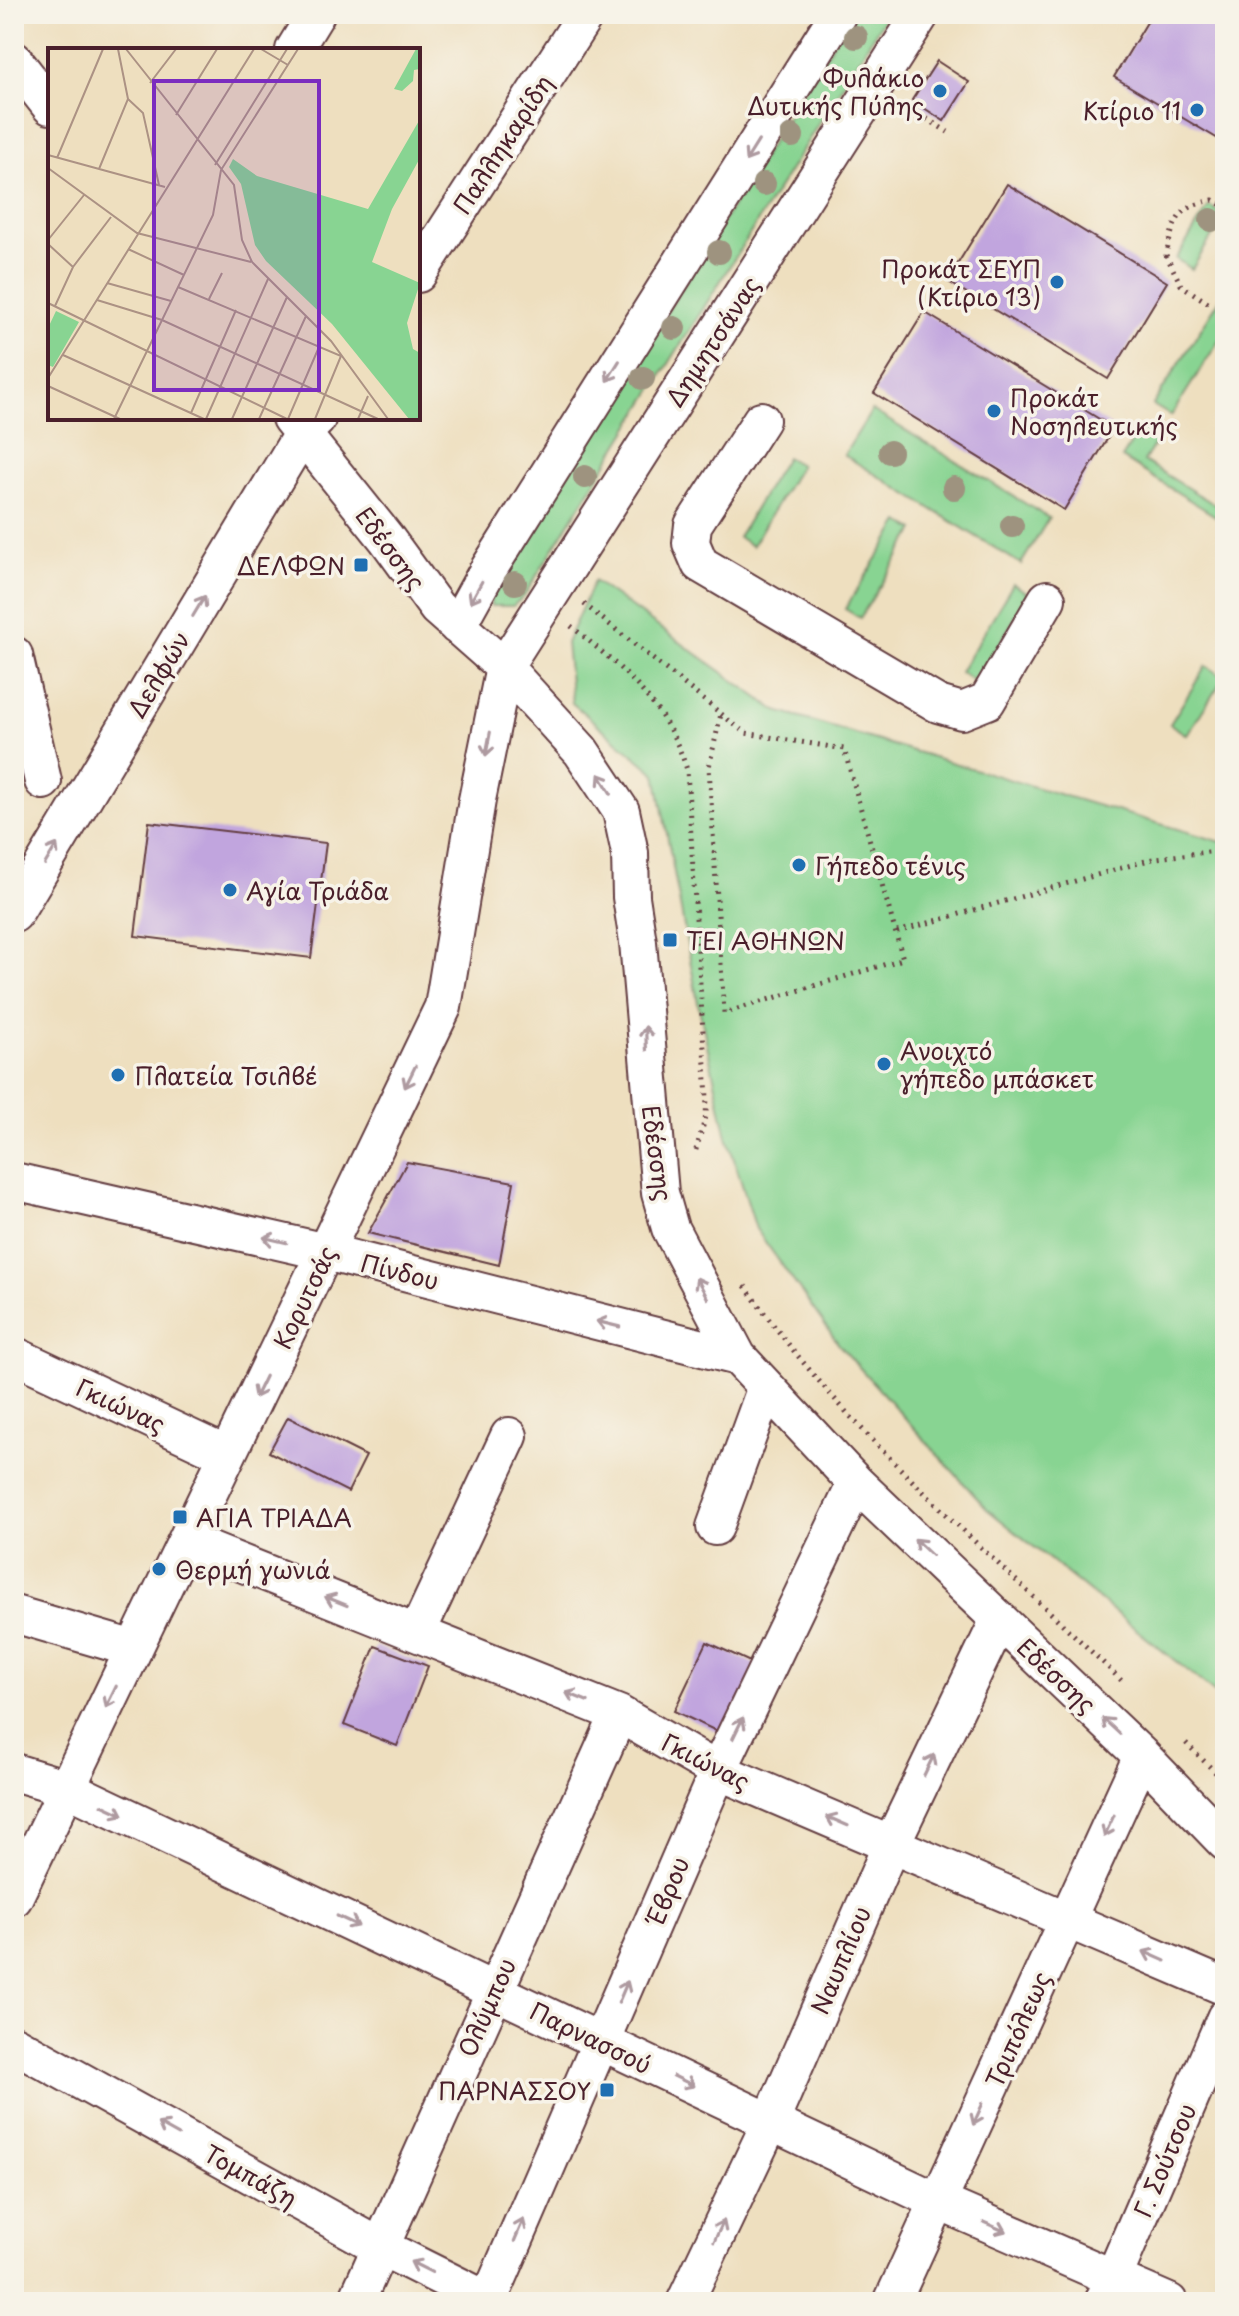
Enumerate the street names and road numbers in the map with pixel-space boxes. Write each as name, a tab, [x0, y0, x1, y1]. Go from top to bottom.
street label: Παλληκαρίδη	[443, 67, 561, 221]
street label: Δημητσάνας	[656, 269, 768, 413]
street label: Εδέσσης	[348, 499, 434, 597]
street label: Δελφών	[118, 624, 198, 724]
street label: Εδέσσης	[633, 1103, 683, 1203]
street label: Κορυτσάς	[264, 1239, 344, 1355]
street label: Πίνδου	[357, 1244, 443, 1298]
street label: Γκιώνας	[70, 1369, 172, 1441]
street label: Εδέσσης	[1009, 1629, 1105, 1721]
street label: Γκιώνας	[656, 1723, 756, 1799]
street label: Έβρου	[636, 1851, 697, 1932]
street label: Ναυπλίου	[801, 1900, 879, 2020]
street label: Ολύμπου	[448, 1952, 524, 2062]
street label: Τριπόλεως	[975, 1965, 1059, 2093]
street label: Παρνασσού	[524, 1992, 658, 2082]
street label: Γ. Σούτσου	[1124, 2097, 1204, 2223]
street label: Τομπάζη	[198, 2135, 304, 2215]

